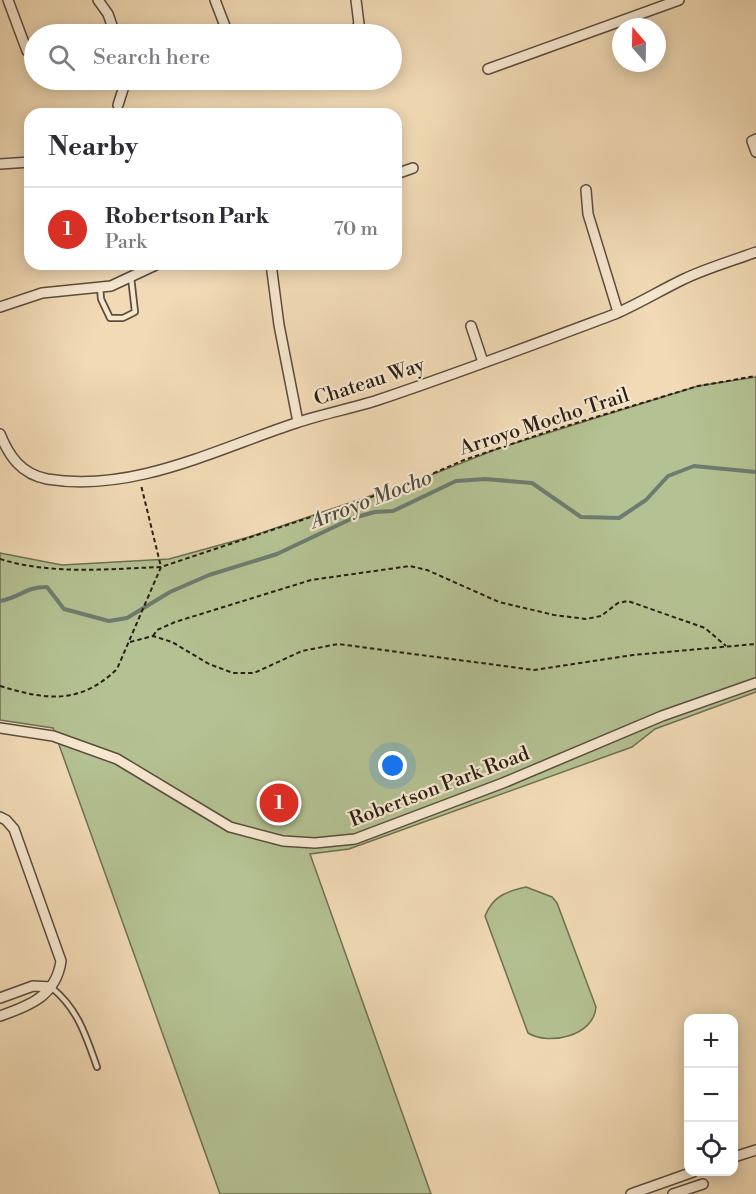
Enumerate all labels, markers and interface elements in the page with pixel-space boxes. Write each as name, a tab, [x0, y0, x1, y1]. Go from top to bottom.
north arrow	[612, 18, 666, 72]
search box	[24, 24, 402, 90]
icon: search	[45, 41, 78, 74]
text: Search here	[93, 44, 210, 71]
text: Nearby	[48, 131, 138, 163]
text: Robertson Park	[105, 203, 269, 230]
text: 1	[63, 217, 72, 242]
text: 70 m	[334, 217, 378, 242]
text: Park	[105, 230, 147, 255]
street label: Chateau Way	[311, 353, 428, 412]
street label: Arroyo Mocho Trail	[455, 383, 633, 462]
water label: Arroyo Mocho	[305, 465, 436, 536]
street label: Robertson Park Road	[346, 741, 534, 833]
your location	[378, 751, 407, 780]
pin: 1	[260, 780, 298, 826]
map controls	[684, 1014, 738, 1176]
button: +	[684, 1014, 738, 1068]
button: −	[684, 1068, 738, 1122]
button: locate	[684, 1122, 738, 1176]

